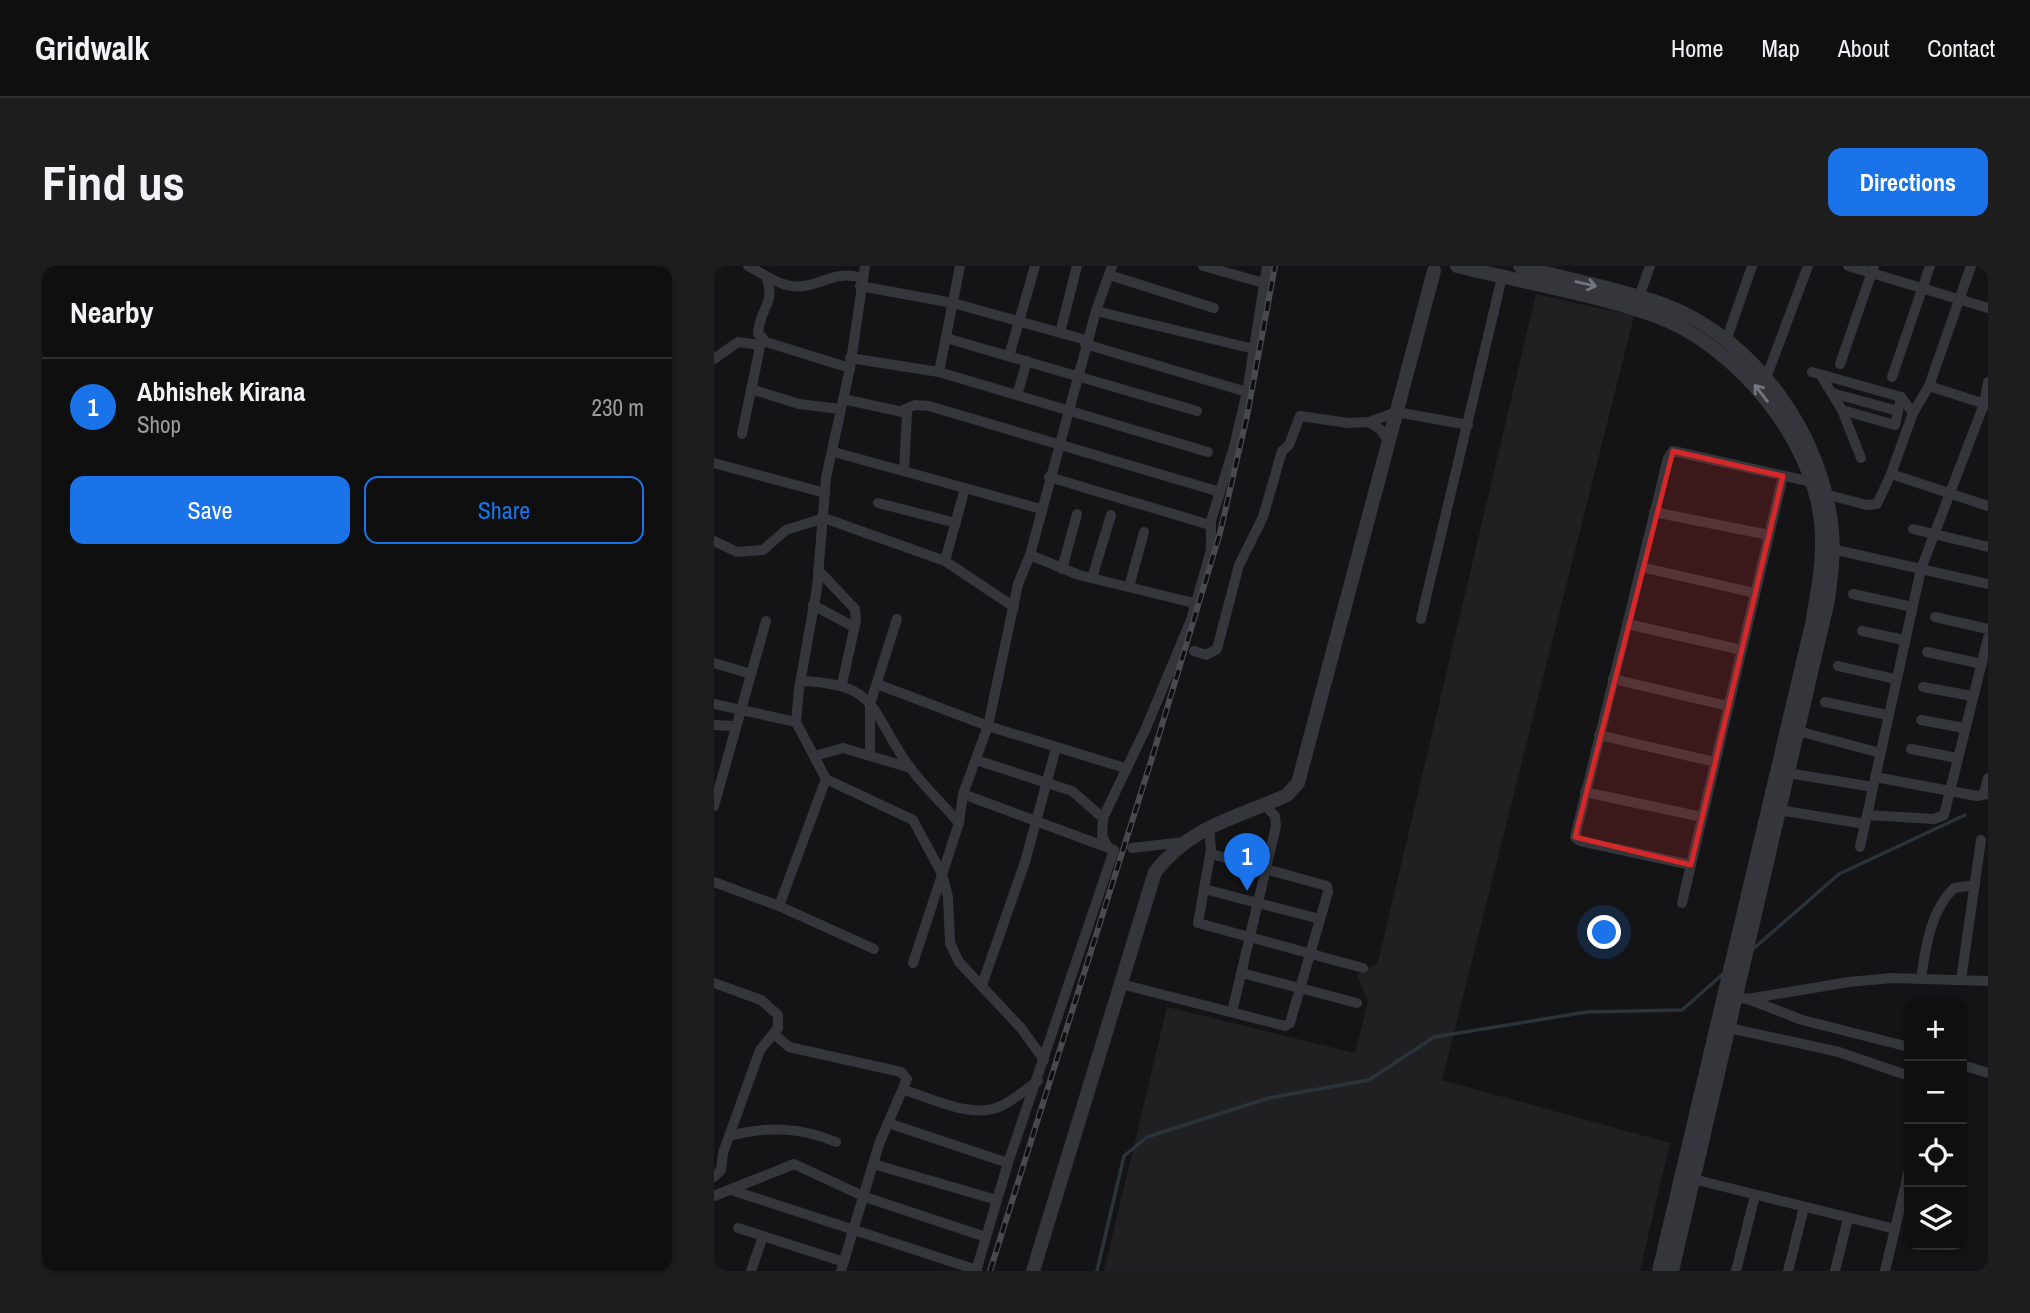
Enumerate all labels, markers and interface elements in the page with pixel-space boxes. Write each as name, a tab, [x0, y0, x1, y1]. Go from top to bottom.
text: Gridwalk	[35, 26, 149, 70]
text: Home	[1671, 32, 1723, 64]
text: Map	[1761, 32, 1800, 64]
text: About	[1838, 32, 1889, 64]
text: Contact	[1927, 32, 1995, 64]
button: Directions	[1828, 148, 1988, 216]
text: Find us	[42, 149, 185, 215]
one-way arrow	[1574, 277, 1597, 291]
text: Nearby	[70, 292, 153, 332]
text: Abhishek Kirana	[137, 374, 305, 409]
one-way arrow	[1753, 385, 1768, 403]
text: 1	[88, 392, 98, 423]
text: 230 m	[592, 392, 644, 423]
text: Shop	[137, 409, 181, 440]
button: Save	[70, 476, 350, 544]
button: Share	[364, 476, 644, 544]
pin: 1	[1224, 833, 1270, 891]
your location	[1587, 915, 1621, 949]
map controls	[1904, 998, 1967, 1250]
button: +	[1904, 998, 1967, 1061]
button: −	[1904, 1061, 1967, 1124]
button: locate	[1904, 1124, 1967, 1187]
button: layers	[1904, 1187, 1967, 1250]

